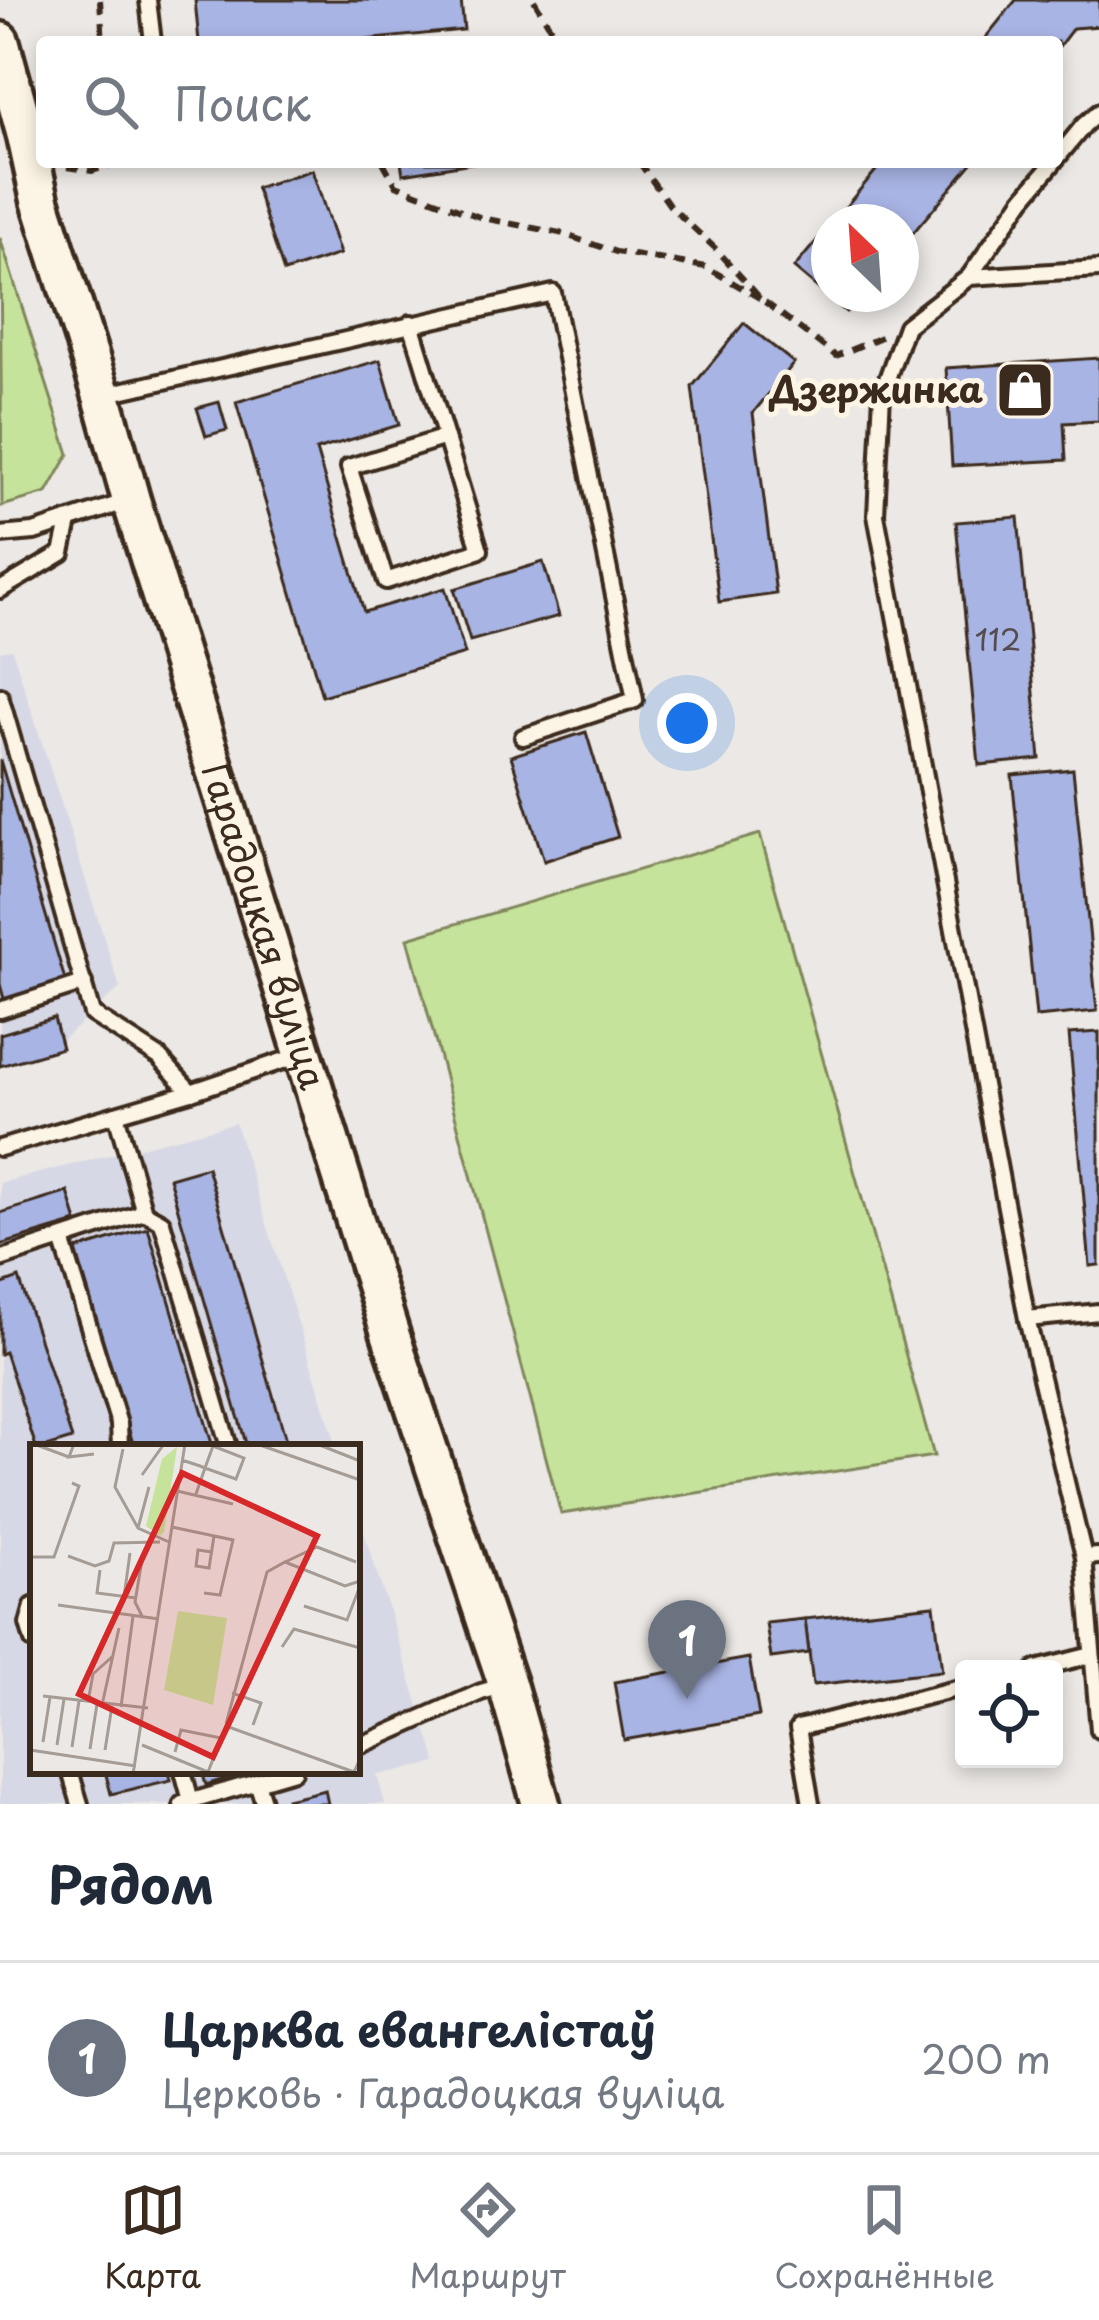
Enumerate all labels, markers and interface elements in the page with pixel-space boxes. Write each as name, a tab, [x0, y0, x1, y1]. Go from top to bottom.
search box	[36, 36, 1063, 168]
text: Поиск	[174, 68, 311, 136]
icon: search	[78, 69, 144, 135]
north arrow	[811, 204, 919, 312]
shop icon: Дзержинка	[994, 359, 1056, 421]
place label: Дзержинка	[768, 361, 984, 415]
house number: 112	[975, 616, 1021, 661]
your location	[657, 693, 717, 753]
street label: Гарадоцкая вуліца	[189, 756, 342, 1096]
inset map	[30, 1444, 360, 1774]
pin: 1	[648, 1600, 726, 1699]
map controls	[955, 1660, 1063, 1768]
button: locate	[955, 1660, 1063, 1768]
text: Рядом	[48, 1844, 214, 1921]
text: Царква евангелістаў	[162, 1994, 656, 2062]
text: 1	[78, 2028, 96, 2087]
text: 200 m	[921, 2028, 1051, 2087]
text: Церковь · Гарадоцкая вуліца	[162, 2062, 724, 2121]
tab: Карта	[104, 2177, 201, 2299]
tab: Маршрут	[410, 2177, 566, 2299]
tab: Сохранённые	[774, 2177, 995, 2299]

